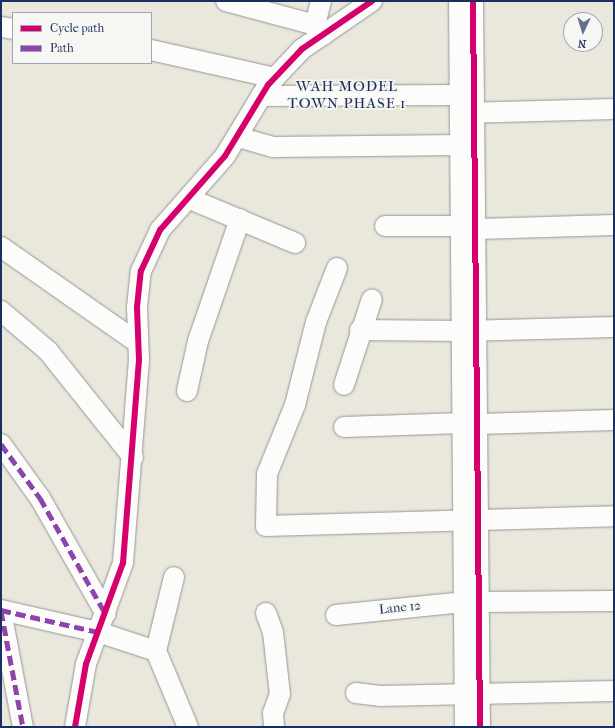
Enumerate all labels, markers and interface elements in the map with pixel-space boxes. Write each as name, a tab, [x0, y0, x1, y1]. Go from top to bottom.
legend	[12, 12, 152, 64]
north arrow	[563, 12, 603, 52]
text: Cycle path	[50, 21, 104, 35]
text: N	[578, 37, 587, 50]
text: Path	[50, 41, 74, 55]
district label: WAH MODEL TOWN PHASE 1	[288, 77, 406, 112]
street label: Lane 12	[378, 598, 422, 618]

